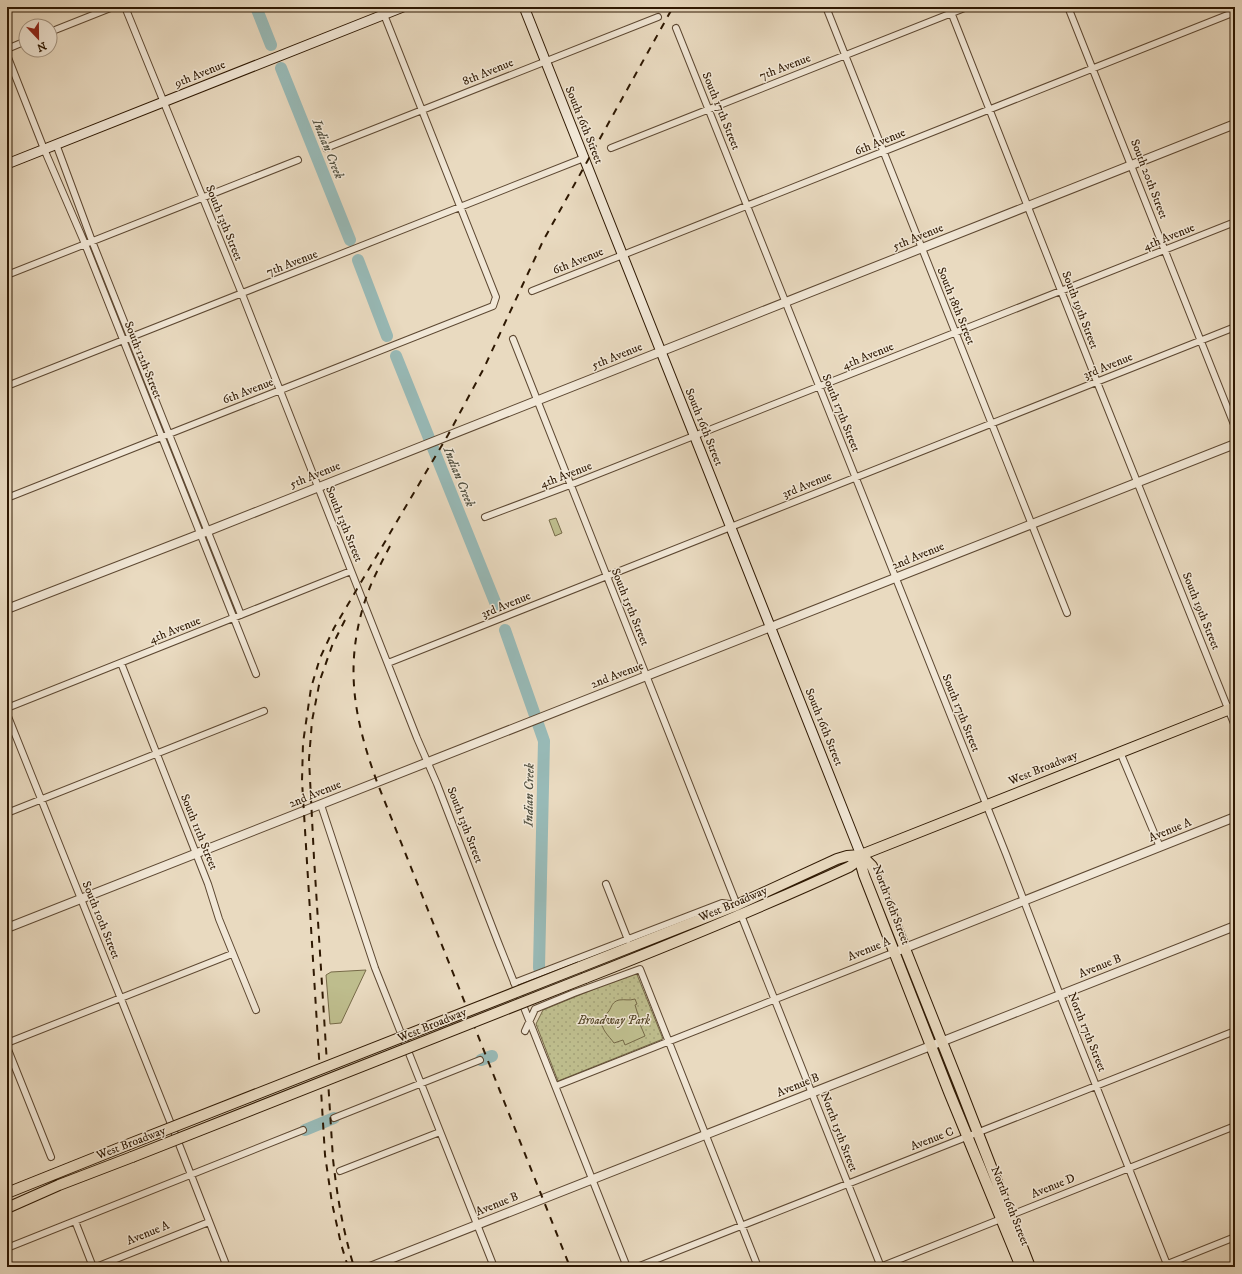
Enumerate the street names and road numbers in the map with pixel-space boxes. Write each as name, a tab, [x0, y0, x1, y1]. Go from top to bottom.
street label: 7th Avenue	[757, 50, 813, 84]
street label: 8th Avenue	[460, 55, 516, 89]
street label: 9th Avenue	[172, 57, 228, 91]
street label: South 17th Street	[699, 70, 743, 152]
street label: South 16th Street	[562, 84, 606, 166]
street label: 6th Avenue	[852, 125, 908, 159]
street label: South 20th Street	[1127, 137, 1171, 221]
street label: South 13th Street	[202, 183, 246, 263]
street label: 5th Avenue	[890, 220, 946, 254]
street label: 4th Avenue	[1141, 220, 1197, 254]
street label: 6th Avenue	[550, 244, 606, 278]
street label: 7th Avenue	[264, 246, 320, 280]
street label: South 18th Street	[934, 265, 978, 347]
street label: South 19th Street	[1058, 269, 1102, 351]
street label: South 12th Street	[121, 319, 165, 401]
street label: 5th Avenue	[589, 339, 645, 373]
street label: 4th Avenue	[840, 339, 896, 373]
street label: 3rd Avenue	[1081, 349, 1135, 383]
street label: South 17th Street	[819, 372, 863, 454]
street label: 6th Avenue	[220, 374, 276, 408]
street label: South 16th Street	[682, 386, 726, 468]
street label: 5th Avenue	[287, 458, 343, 492]
street label: 4th Avenue	[538, 458, 594, 492]
street label: 3rd Avenue	[780, 468, 834, 502]
street label: South 13th Street	[322, 484, 366, 564]
street label: 2nd Avenue	[890, 539, 946, 573]
street label: South 15th Street	[608, 566, 652, 648]
street label: South 19th Street	[1179, 570, 1223, 652]
street label: 3rd Avenue	[479, 588, 533, 622]
street label: 4th Avenue	[147, 613, 203, 647]
street label: 2nd Avenue	[589, 658, 646, 692]
street label: South 17th Street	[939, 672, 983, 754]
street label: South 16th Street	[802, 686, 846, 768]
street label: West Broadway	[1005, 747, 1080, 789]
street label: 2nd Avenue	[287, 777, 343, 811]
street label: South 13th Street	[444, 785, 487, 865]
street label: South 11th Street	[177, 792, 221, 872]
street label: Avenue A	[1146, 815, 1194, 845]
street label: North 16th Street	[869, 863, 913, 947]
street label: South 10th Street	[79, 879, 123, 961]
street label: West Broadway	[696, 883, 770, 926]
street label: Avenue A	[845, 934, 893, 964]
street label: Avenue B	[1076, 951, 1124, 981]
street label: North 17th Street	[1064, 990, 1110, 1074]
street label: West Broadway	[394, 1004, 469, 1046]
street label: Avenue B	[774, 1070, 822, 1100]
street label: North 15th Street	[817, 1090, 861, 1174]
street label: West Broadway	[93, 1123, 168, 1163]
street label: Avenue C	[908, 1124, 956, 1154]
street label: North 16th Street	[987, 1164, 1033, 1248]
street label: Avenue D	[1029, 1170, 1077, 1202]
street label: Avenue B	[473, 1189, 521, 1219]
street label: Avenue A	[124, 1218, 172, 1248]

